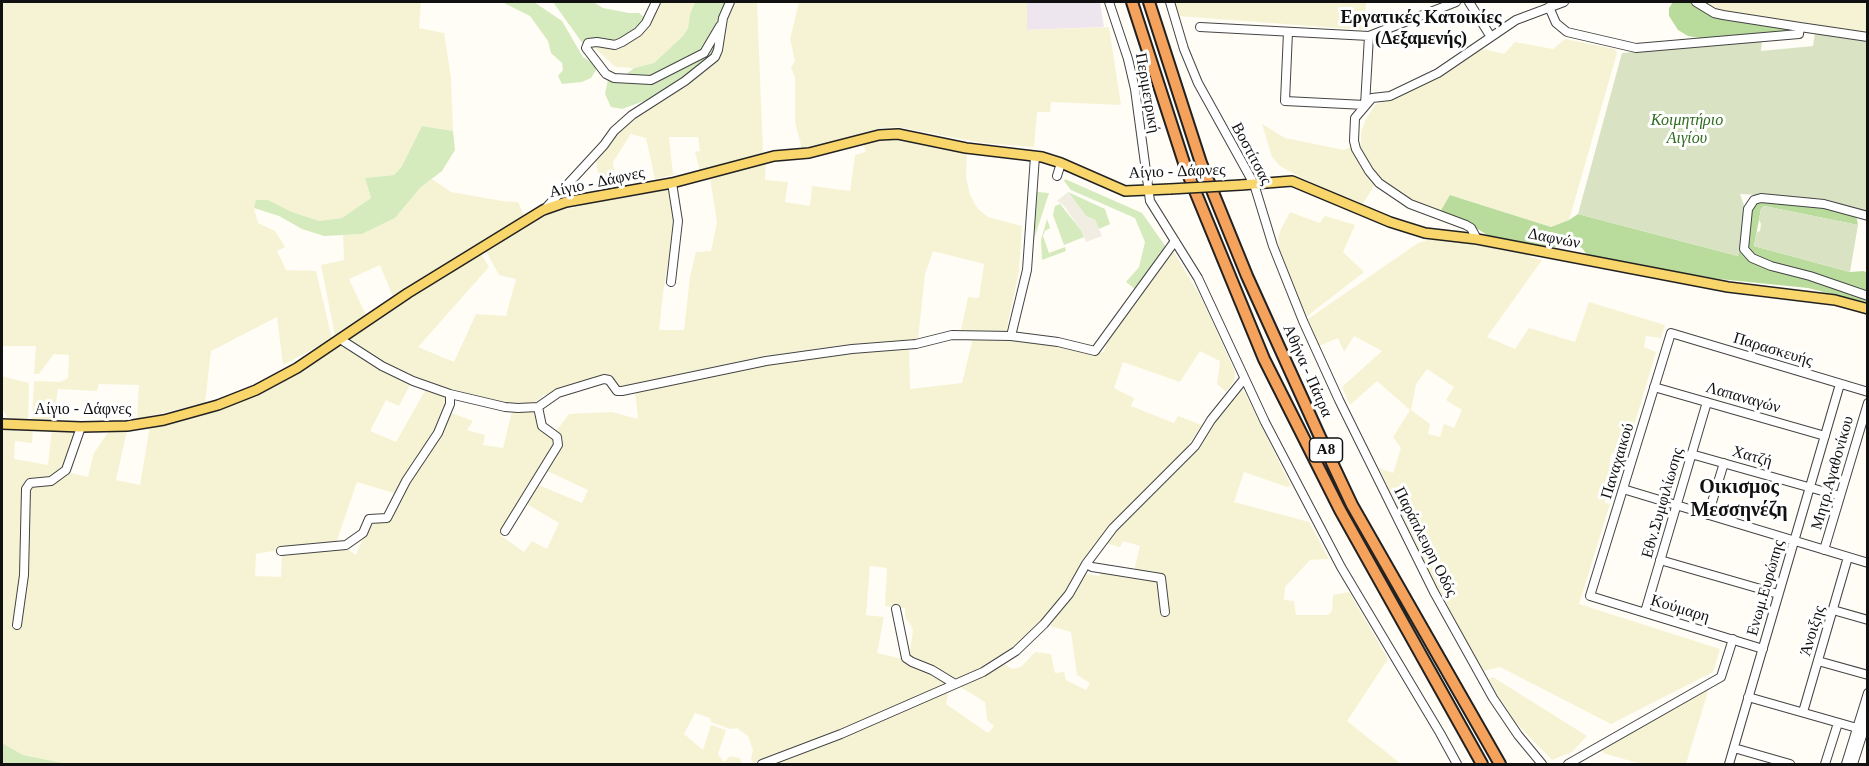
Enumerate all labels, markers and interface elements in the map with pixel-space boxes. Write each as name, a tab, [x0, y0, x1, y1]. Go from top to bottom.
district label: Εργατικές Κατοικίες (Δεξαμενής)	[1340, 7, 1502, 50]
street label: Περιμετρική	[1131, 51, 1163, 135]
park label: Κοιμητήριο Αιγίου	[1651, 111, 1723, 149]
street label: Βοστίτσας	[1227, 120, 1275, 188]
street label: Αίγιο - Δάφνες	[1128, 161, 1226, 183]
street label: Αίγιο - Δάφνες	[548, 164, 646, 202]
street label: Δαφνών	[1526, 225, 1582, 253]
street label: Αθήνα - Πάτρα	[1278, 322, 1336, 420]
street label: Παρασκευής	[1731, 329, 1815, 371]
street label: Λαπαναγών	[1703, 378, 1783, 418]
street label: Αίγιο - Δάφνες	[35, 400, 131, 420]
street label: Μητρ.Αγαθονίκου	[1808, 414, 1858, 532]
street label: Παναχαικού	[1597, 421, 1639, 501]
road number: Α8	[1310, 438, 1342, 462]
street label: Χατζή	[1730, 442, 1774, 472]
street label: Εθν.Συμφιλίωσης	[1638, 446, 1688, 560]
district label: Οικισμος Μεσσηνέζη	[1690, 476, 1788, 523]
street label: Παράπλευρη Οδός	[1389, 484, 1461, 600]
street label: Ενωμ.Ευρώπης	[1743, 538, 1789, 638]
street label: Κούμαρη	[1648, 591, 1712, 627]
street label: Άνοιξης	[1796, 603, 1830, 659]

